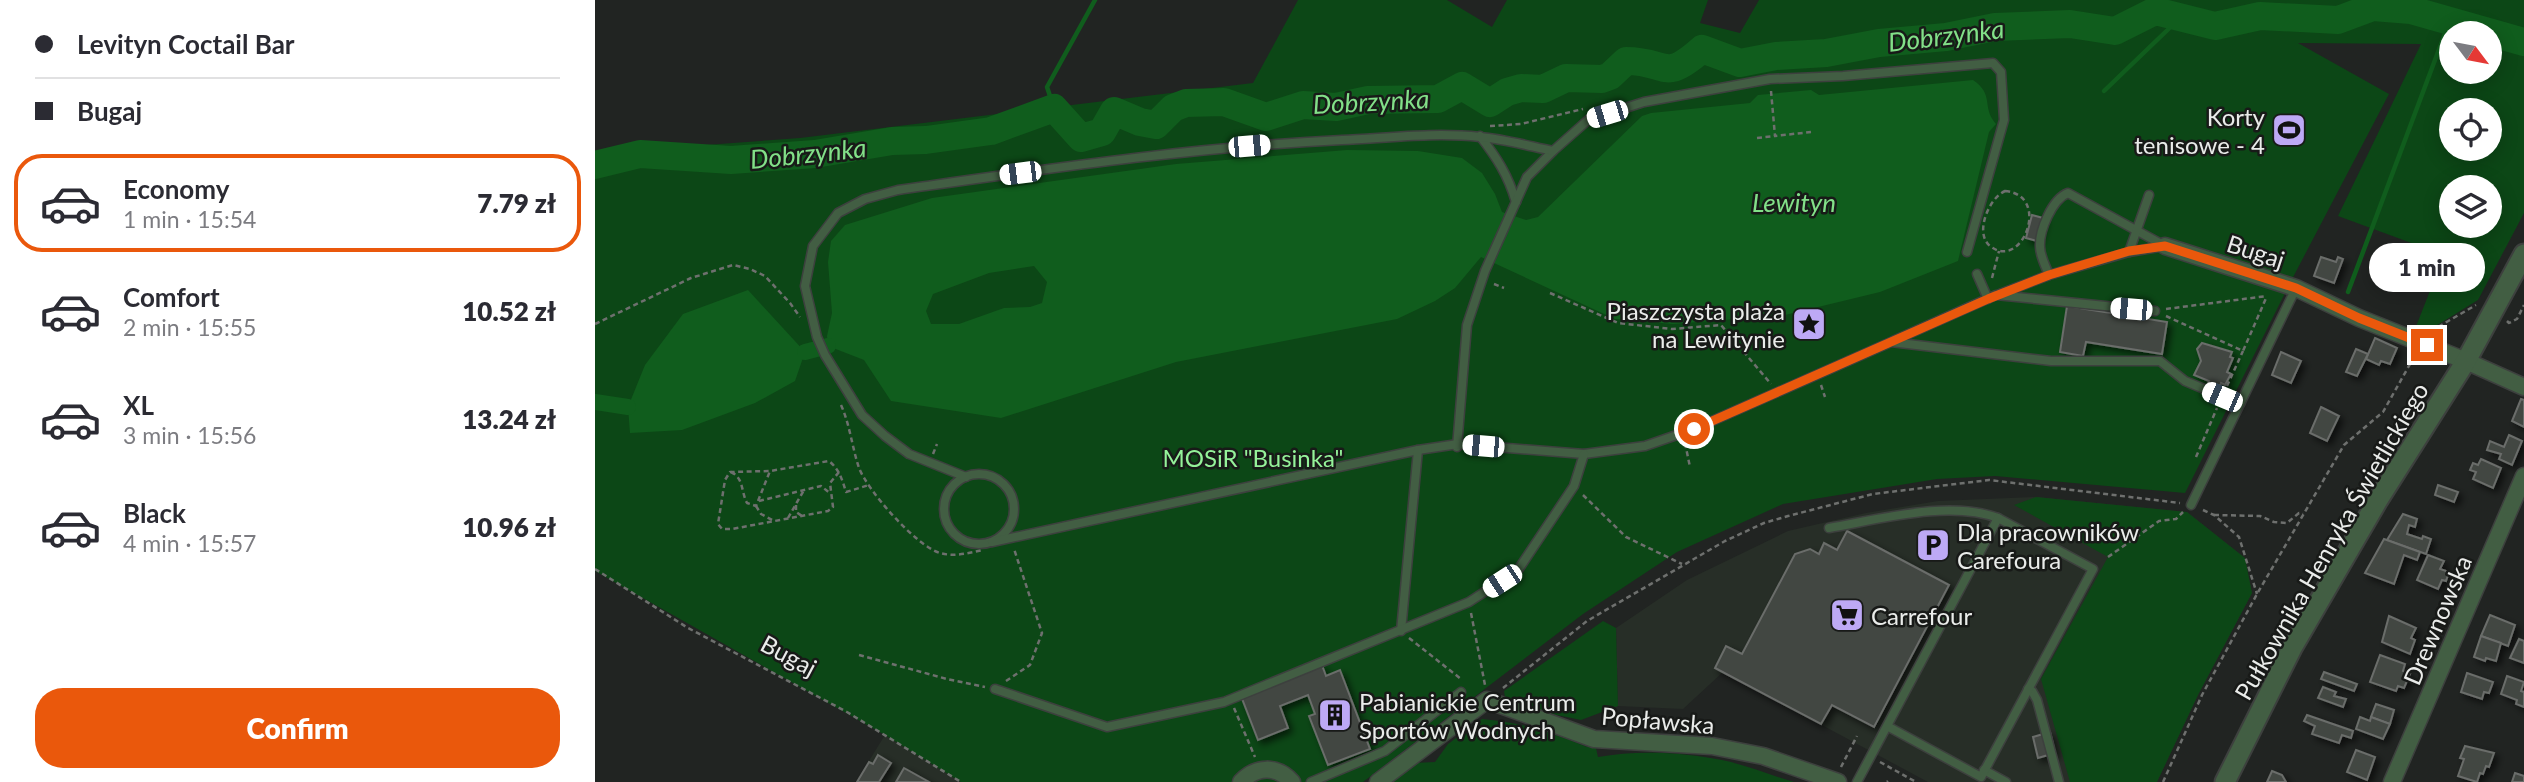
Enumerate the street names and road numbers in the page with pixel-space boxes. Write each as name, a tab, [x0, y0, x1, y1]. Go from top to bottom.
street label: Bugaj	[2224, 228, 2288, 274]
street label: Pułkownika Henryka Świetlickiego	[2228, 377, 2434, 705]
street label: Drewnowska	[2397, 551, 2477, 689]
street label: Bugaj	[756, 628, 822, 682]
street label: Popławska	[1600, 701, 1716, 739]

